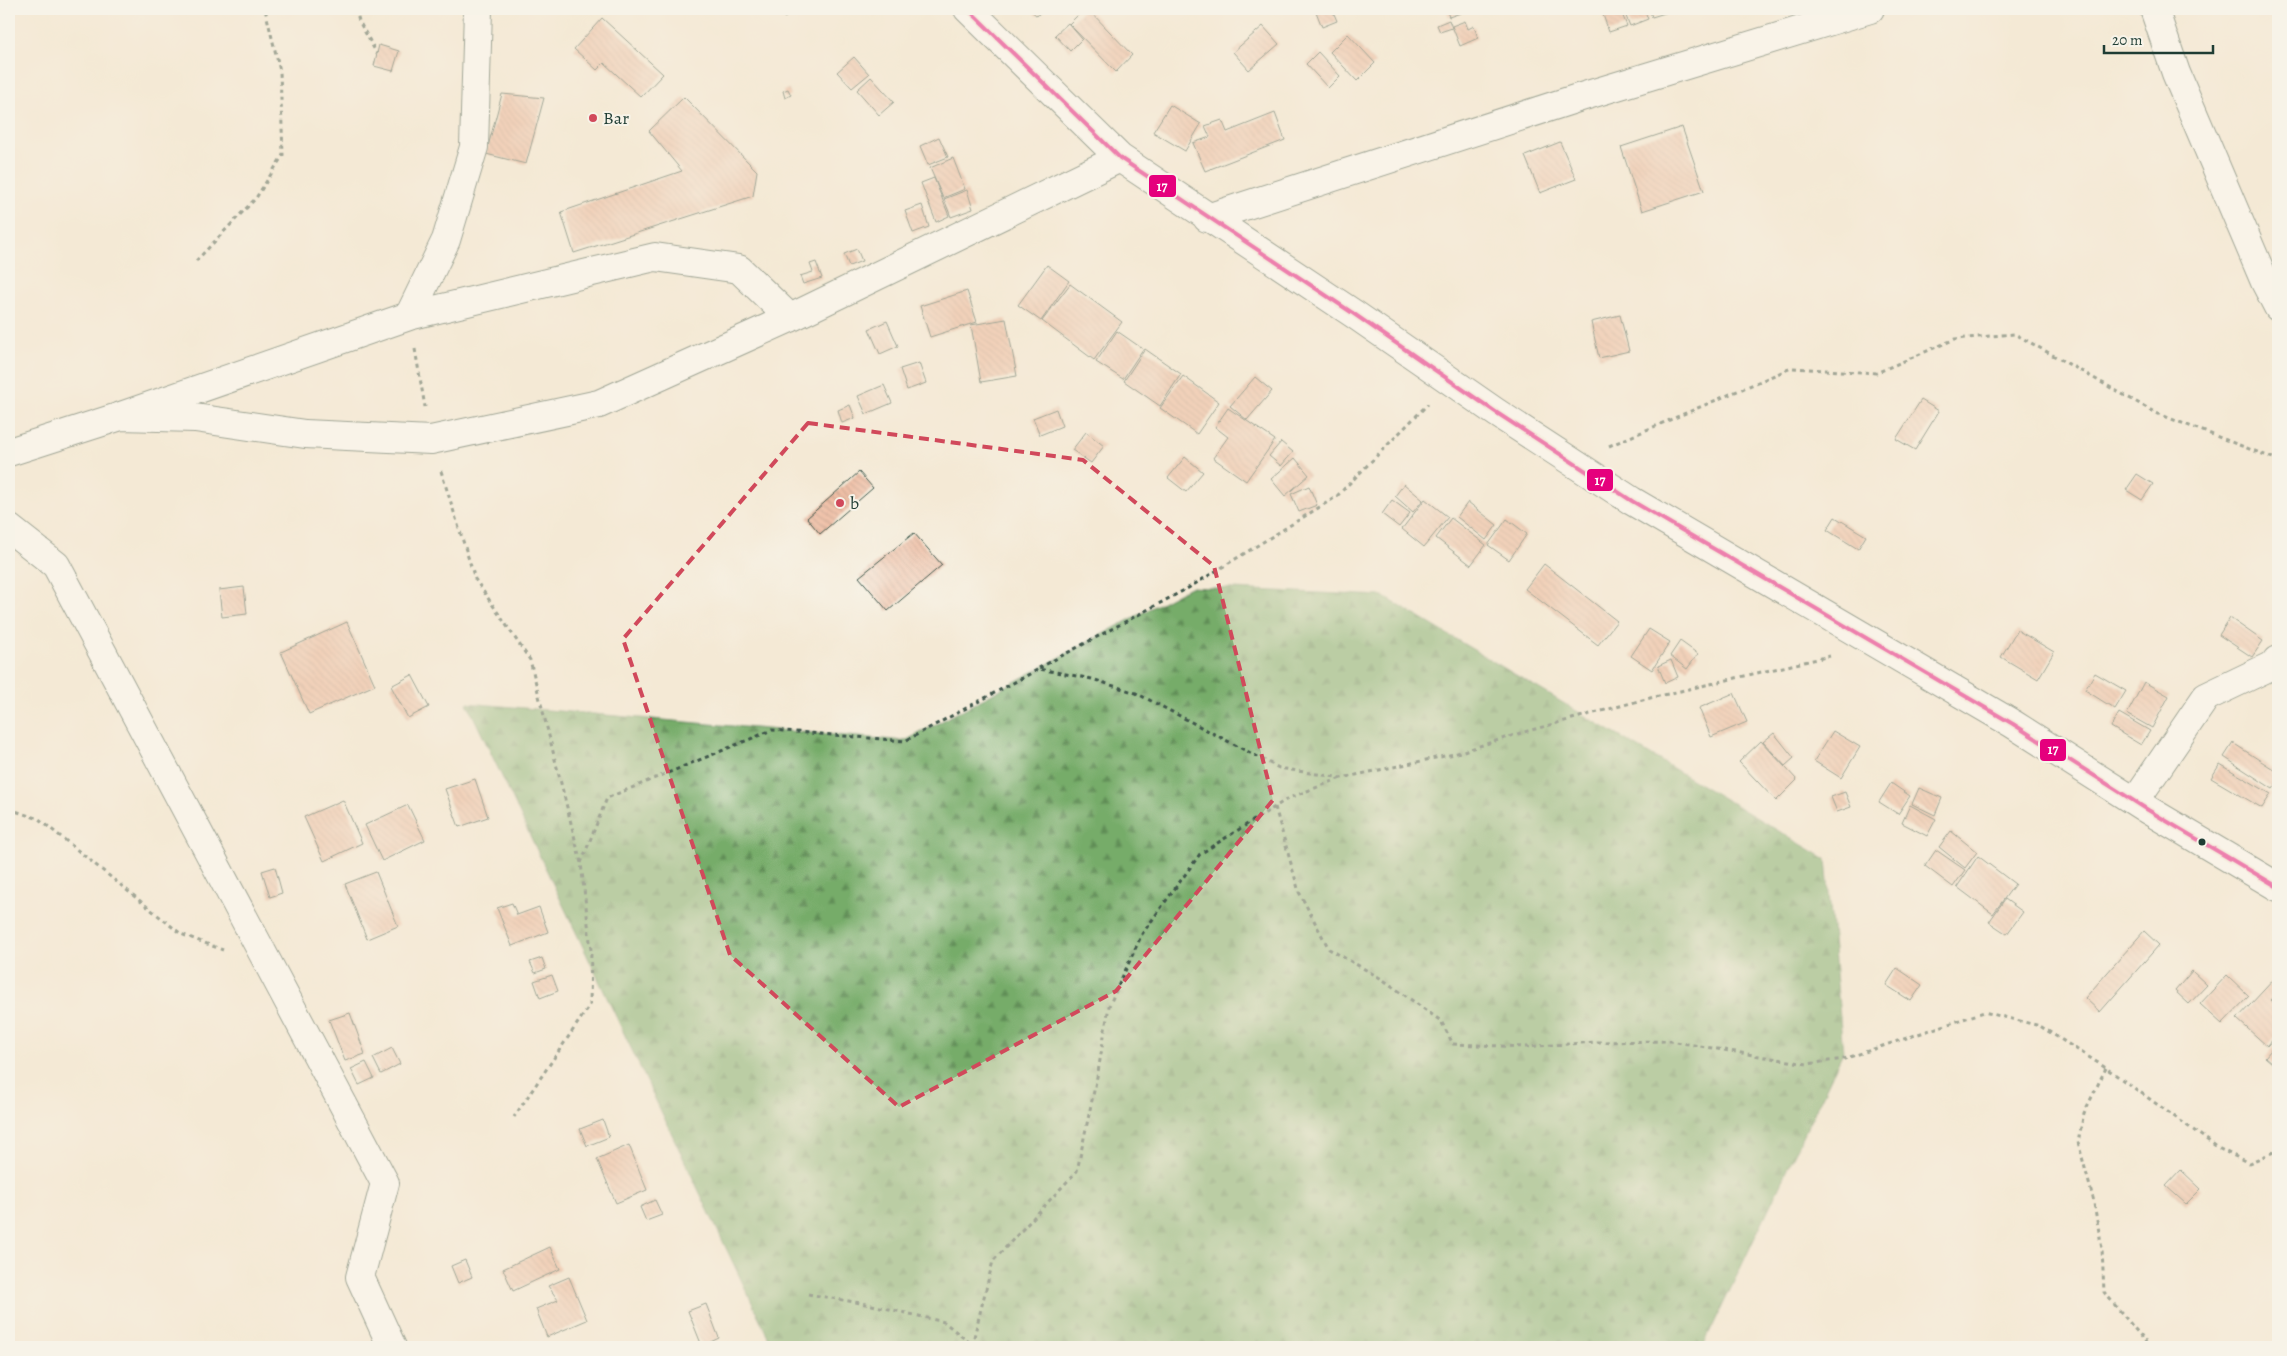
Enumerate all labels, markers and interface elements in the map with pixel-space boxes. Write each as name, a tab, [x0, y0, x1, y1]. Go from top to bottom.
scale bar	[2104, 22, 2213, 54]
text: 20 m	[2112, 30, 2143, 50]
place label: Bar	[603, 106, 629, 130]
marker: Bar	[587, 112, 599, 124]
line badge: 17	[1148, 174, 1177, 198]
text: 17	[1157, 177, 1168, 196]
line badge: 17	[1586, 468, 1614, 492]
text: 17	[1595, 471, 1606, 490]
place label: b	[850, 491, 859, 515]
marker: b	[834, 497, 846, 509]
line badge: 17	[2039, 738, 2067, 762]
text: 17	[2048, 740, 2059, 759]
unlabelled marker	[2197, 837, 2207, 847]

